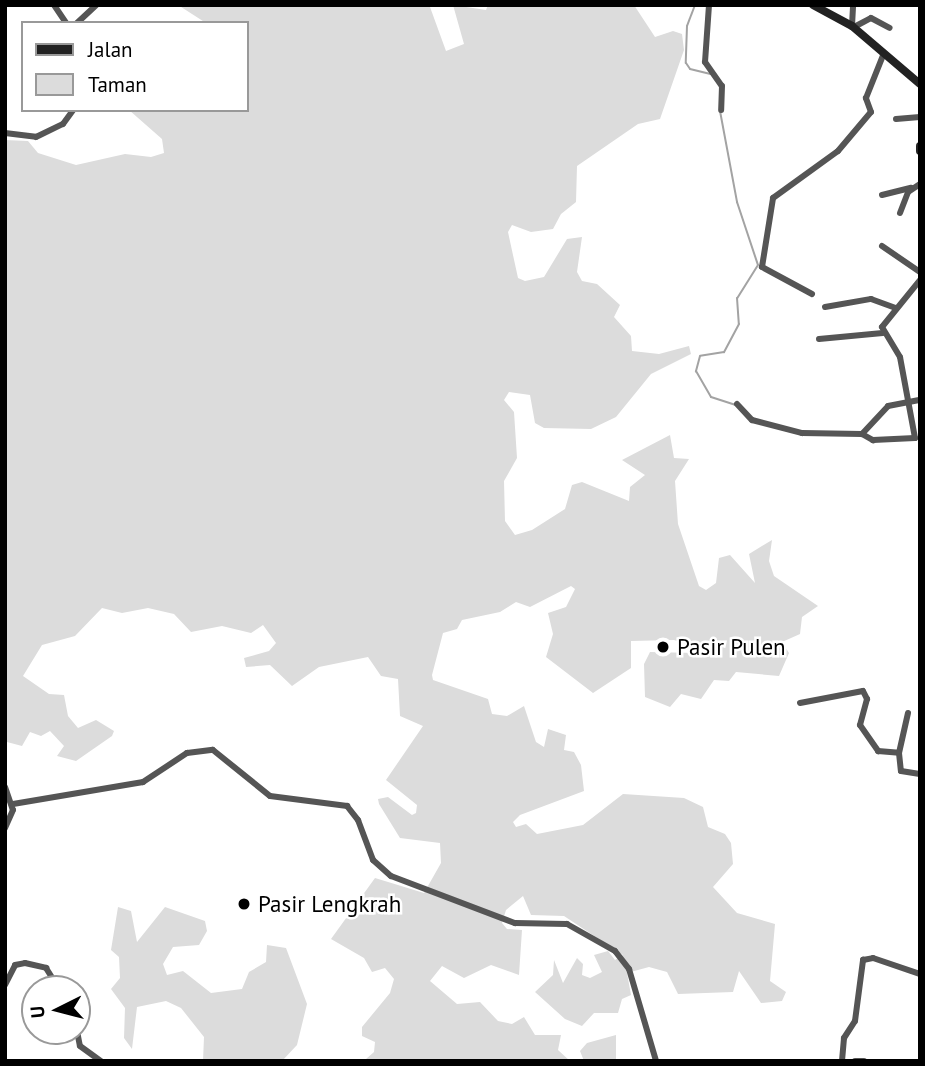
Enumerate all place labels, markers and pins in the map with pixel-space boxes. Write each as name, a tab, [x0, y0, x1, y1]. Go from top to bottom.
place label: Pasir Pulen	[677, 633, 786, 661]
marker: Pasir Pulen	[655, 639, 671, 655]
place label: Pasir Lengkrah	[258, 890, 401, 918]
marker: Pasir Lengkrah	[236, 896, 252, 912]

